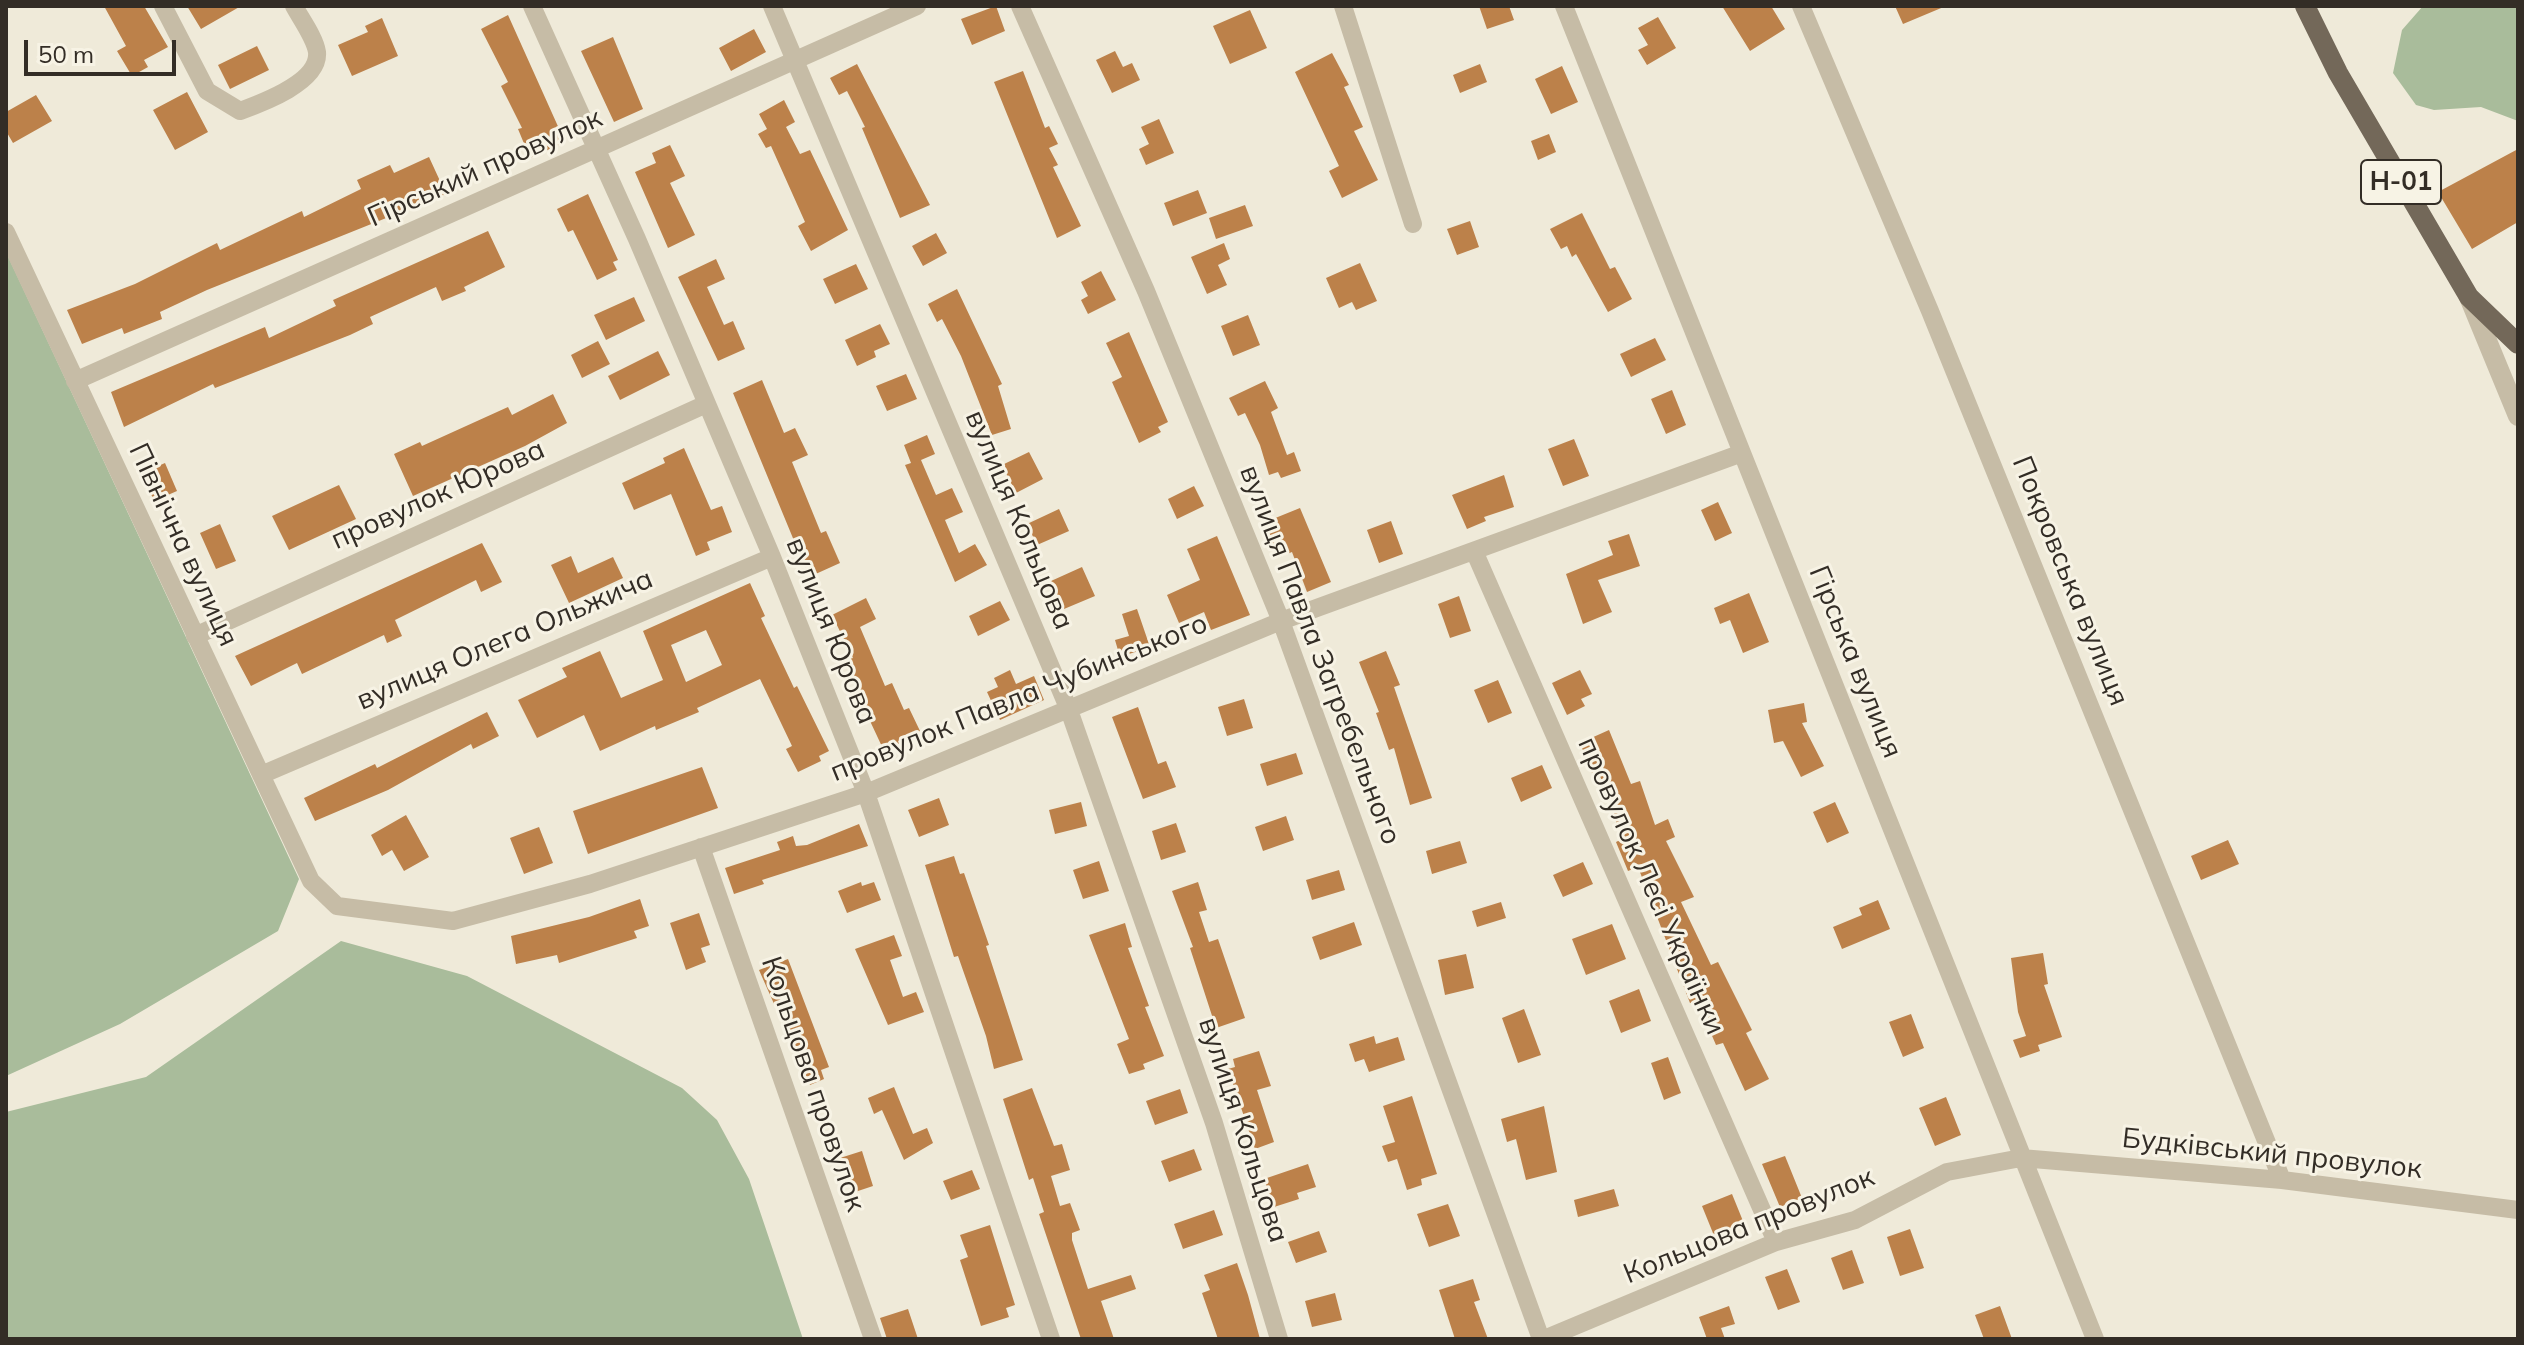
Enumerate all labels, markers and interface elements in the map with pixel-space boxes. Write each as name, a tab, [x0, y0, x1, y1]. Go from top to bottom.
scale bar	[28, 24, 180, 74]
text: 50 m	[38, 39, 94, 69]
street label: Гірський провулок	[363, 101, 607, 235]
road number: Н-01	[2361, 160, 2441, 204]
street label: вулиця Кольцова	[958, 405, 1080, 635]
street label: провулок Юрова	[326, 433, 550, 557]
street label: Північна вулиця	[121, 438, 245, 652]
street label: Покровська вулиця	[2005, 451, 2135, 711]
street label: вулиця Павла Загребельного	[1232, 461, 1408, 849]
street label: вулиця Юрова	[778, 533, 884, 729]
street label: Гірська вулиця	[1801, 561, 1909, 763]
street label: вулиця Олега Ольжича	[352, 562, 658, 718]
street label: провулок Павла Чубинського	[826, 607, 1212, 789]
street label: провулок Лесі Українки	[1570, 732, 1732, 1040]
street label: Кольцова провулок	[754, 952, 872, 1216]
street label: вулиця Кольцова	[1191, 1013, 1295, 1247]
street label: Будківський провулок	[2120, 1122, 2424, 1186]
street label: Кольцова провулок	[1619, 1160, 1879, 1292]

